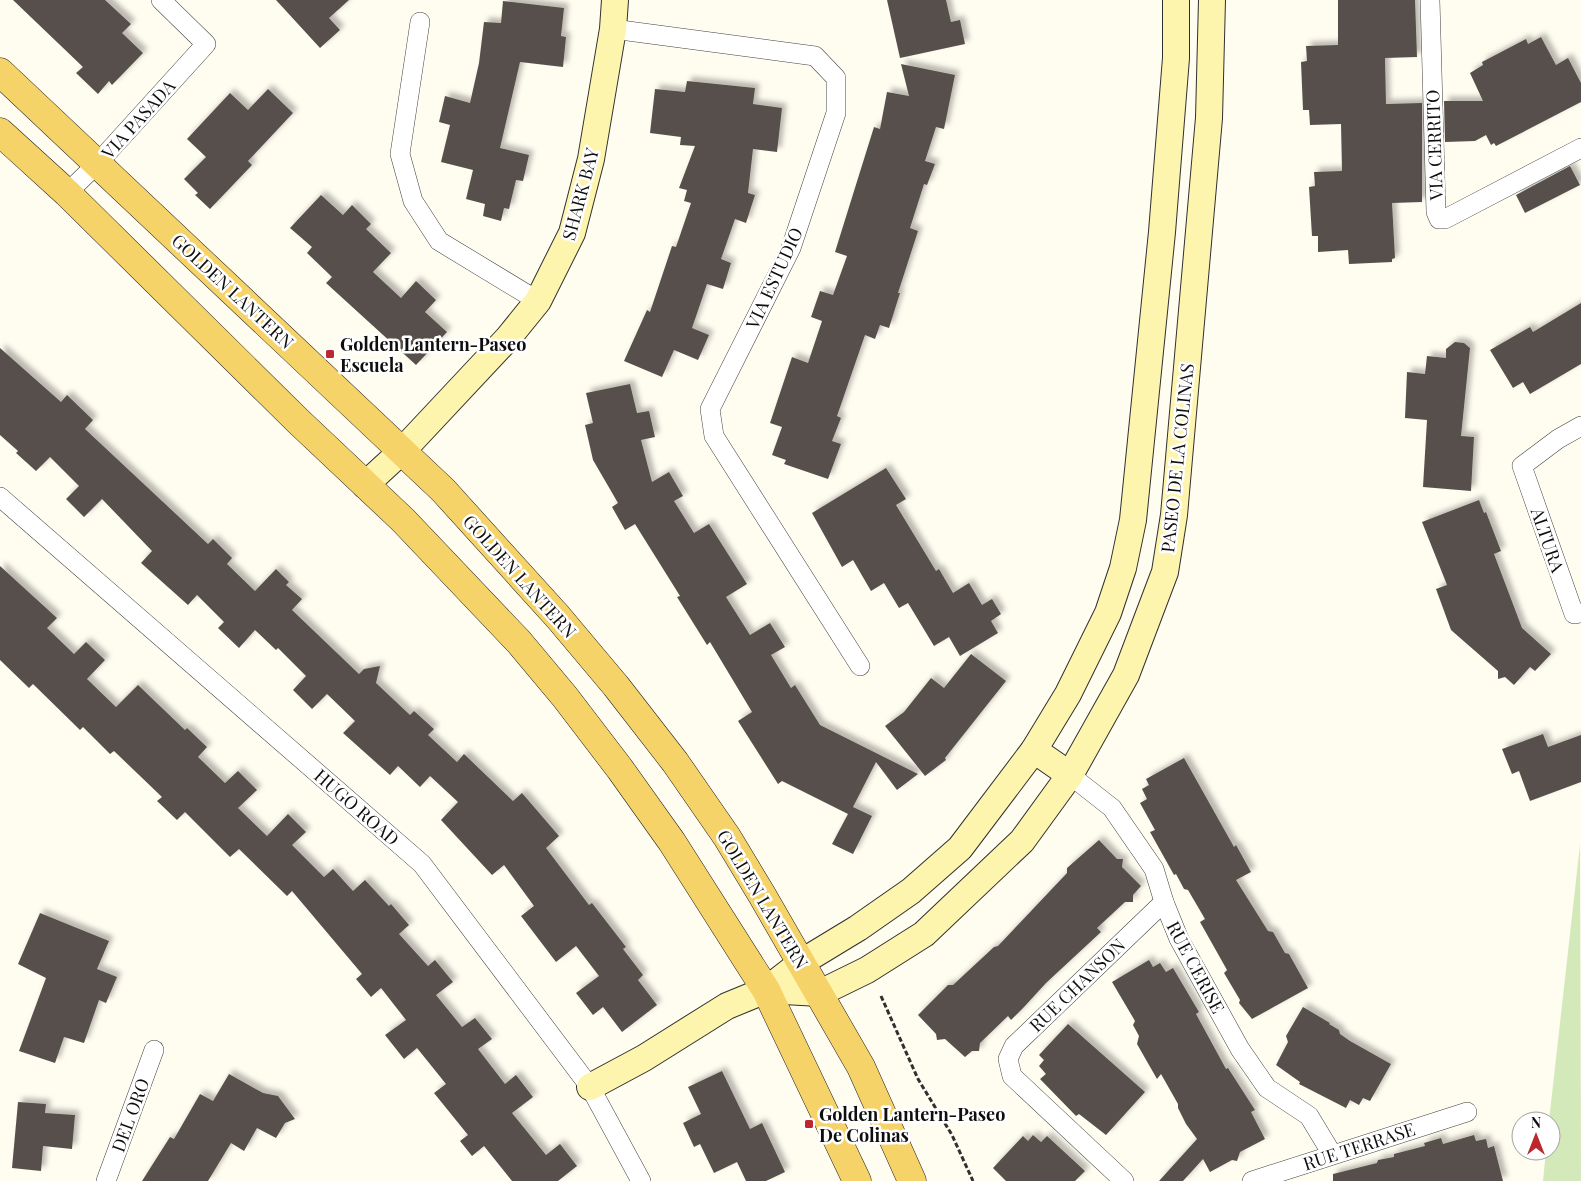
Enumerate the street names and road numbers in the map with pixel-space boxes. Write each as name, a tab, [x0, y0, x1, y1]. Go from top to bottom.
street label: VIA PASADA	[95, 74, 180, 165]
street label: VIA CERRITO	[1420, 89, 1448, 202]
street label: SHARK BAY	[556, 145, 604, 243]
street label: VIA ESTUDIO	[740, 223, 808, 334]
street label: GOLDEN LANTERN	[167, 228, 299, 354]
street label: PASEO DE LA COLINAS	[1155, 362, 1199, 554]
street label: ALTURA	[1525, 504, 1570, 576]
street label: GOLDEN LANTERN	[458, 509, 582, 643]
street label: HUGO ROAD	[310, 764, 404, 850]
street label: GOLDEN LANTERN	[712, 825, 814, 973]
street label: RUE CERISE	[1162, 917, 1230, 1017]
street label: RUE CHANSON	[1024, 933, 1130, 1037]
street label: DEL ORO	[106, 1075, 154, 1155]
street label: RUE TERRASE	[1300, 1117, 1418, 1175]

